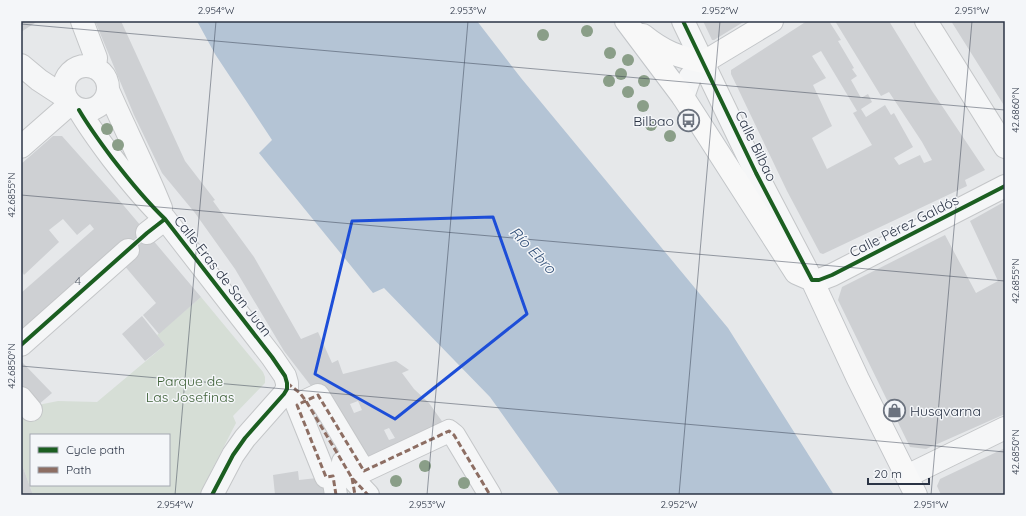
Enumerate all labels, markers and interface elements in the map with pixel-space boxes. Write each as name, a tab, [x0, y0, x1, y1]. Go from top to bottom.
text: 2.954°W	[198, 4, 235, 17]
text: 2.953°W	[450, 4, 487, 17]
text: 2.952°W	[702, 4, 739, 17]
text: 2.951°W	[954, 4, 990, 17]
text: 42.6860°N	[1009, 87, 1022, 133]
bus stop icon: Bilbao	[676, 108, 702, 134]
street label: Calle Bilbao	[731, 108, 781, 184]
place label: Bilbao	[633, 112, 674, 130]
text: 42.6855°N	[5, 173, 18, 217]
street label: Calle Pérez Galdós	[846, 191, 962, 261]
street label: Calle Eras de San Juan	[170, 212, 276, 340]
water label: Río Ebro	[506, 222, 561, 278]
text: 42.6855°N	[1009, 259, 1022, 303]
house number: 4	[75, 273, 81, 288]
text: 42.6850°N	[5, 343, 18, 389]
park label: Parque de Las Josefinas	[146, 372, 234, 406]
shop icon: Husqvarna	[882, 398, 908, 424]
place label: Husqvarna	[910, 402, 981, 420]
text: 42.6850°N	[1009, 429, 1022, 475]
legend	[30, 434, 170, 486]
text: Cycle path	[66, 442, 125, 457]
scale bar	[868, 460, 929, 486]
text: Path	[66, 462, 91, 477]
text: 20 m	[874, 466, 902, 481]
text: 2.954°W	[157, 498, 194, 511]
text: 2.953°W	[409, 498, 446, 511]
text: 2.952°W	[661, 498, 698, 511]
text: 2.951°W	[913, 498, 949, 511]

